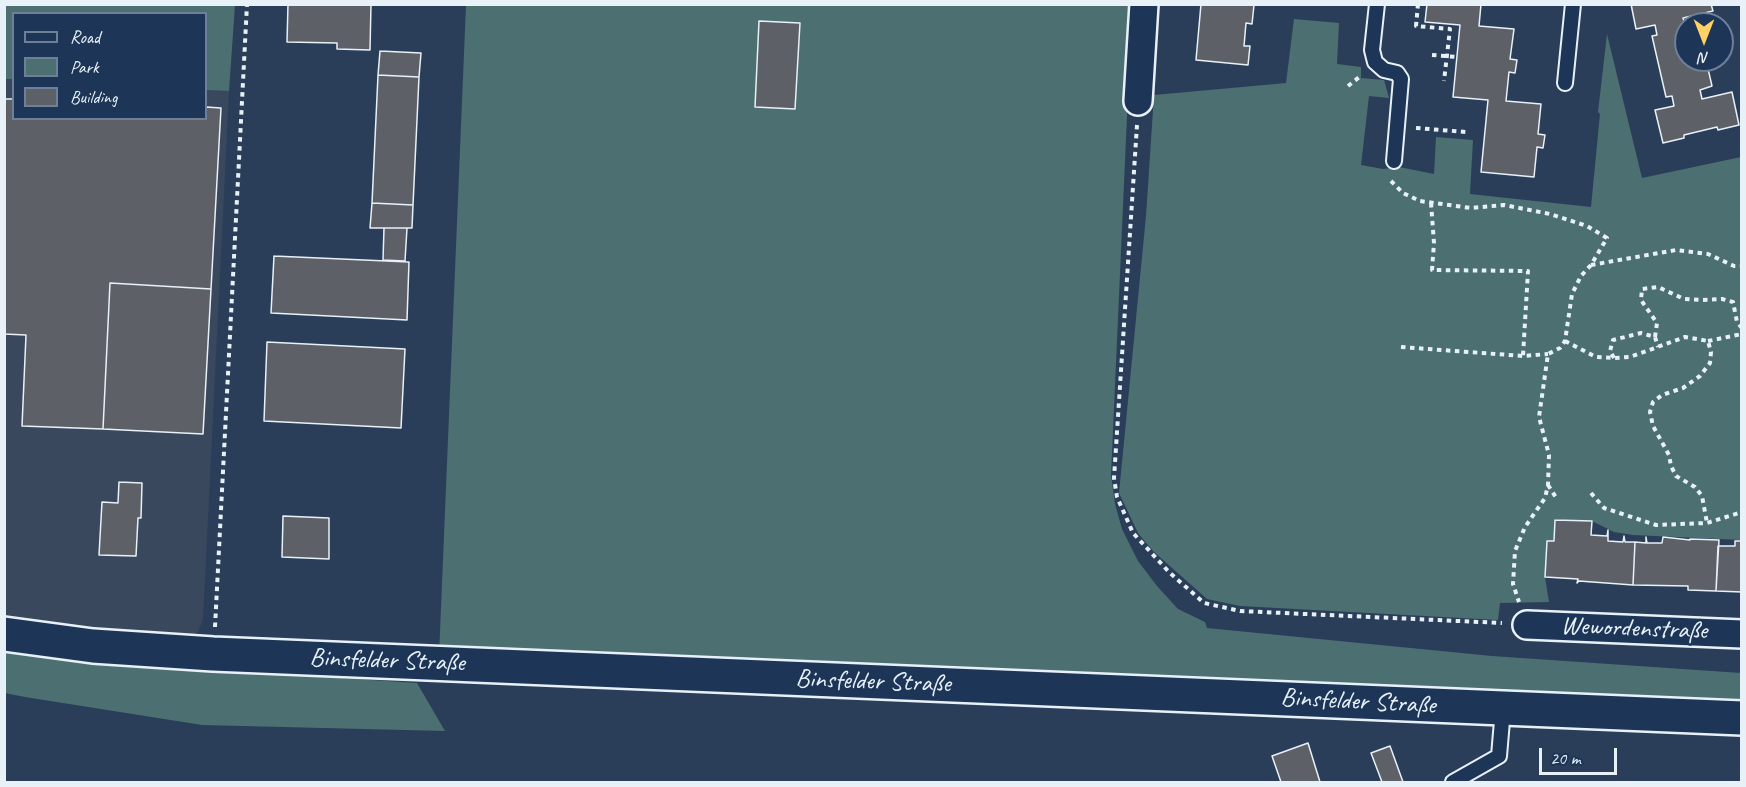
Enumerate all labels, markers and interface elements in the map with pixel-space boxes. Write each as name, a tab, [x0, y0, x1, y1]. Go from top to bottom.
legend	[12, 12, 207, 120]
north arrow	[1674, 12, 1734, 72]
text: Road	[70, 26, 100, 48]
text: N	[1699, 48, 1709, 68]
text: Park	[70, 56, 99, 78]
text: Building	[70, 86, 117, 108]
street label: Wewordenstraße	[1560, 611, 1708, 647]
street label: Binsfelder Straße	[309, 643, 465, 679]
street label: Binsfelder Straße	[795, 664, 951, 700]
street label: Binsfelder Straße	[1280, 682, 1436, 722]
scale bar	[1542, 736, 1620, 774]
text: 20 m	[1550, 747, 1581, 769]

